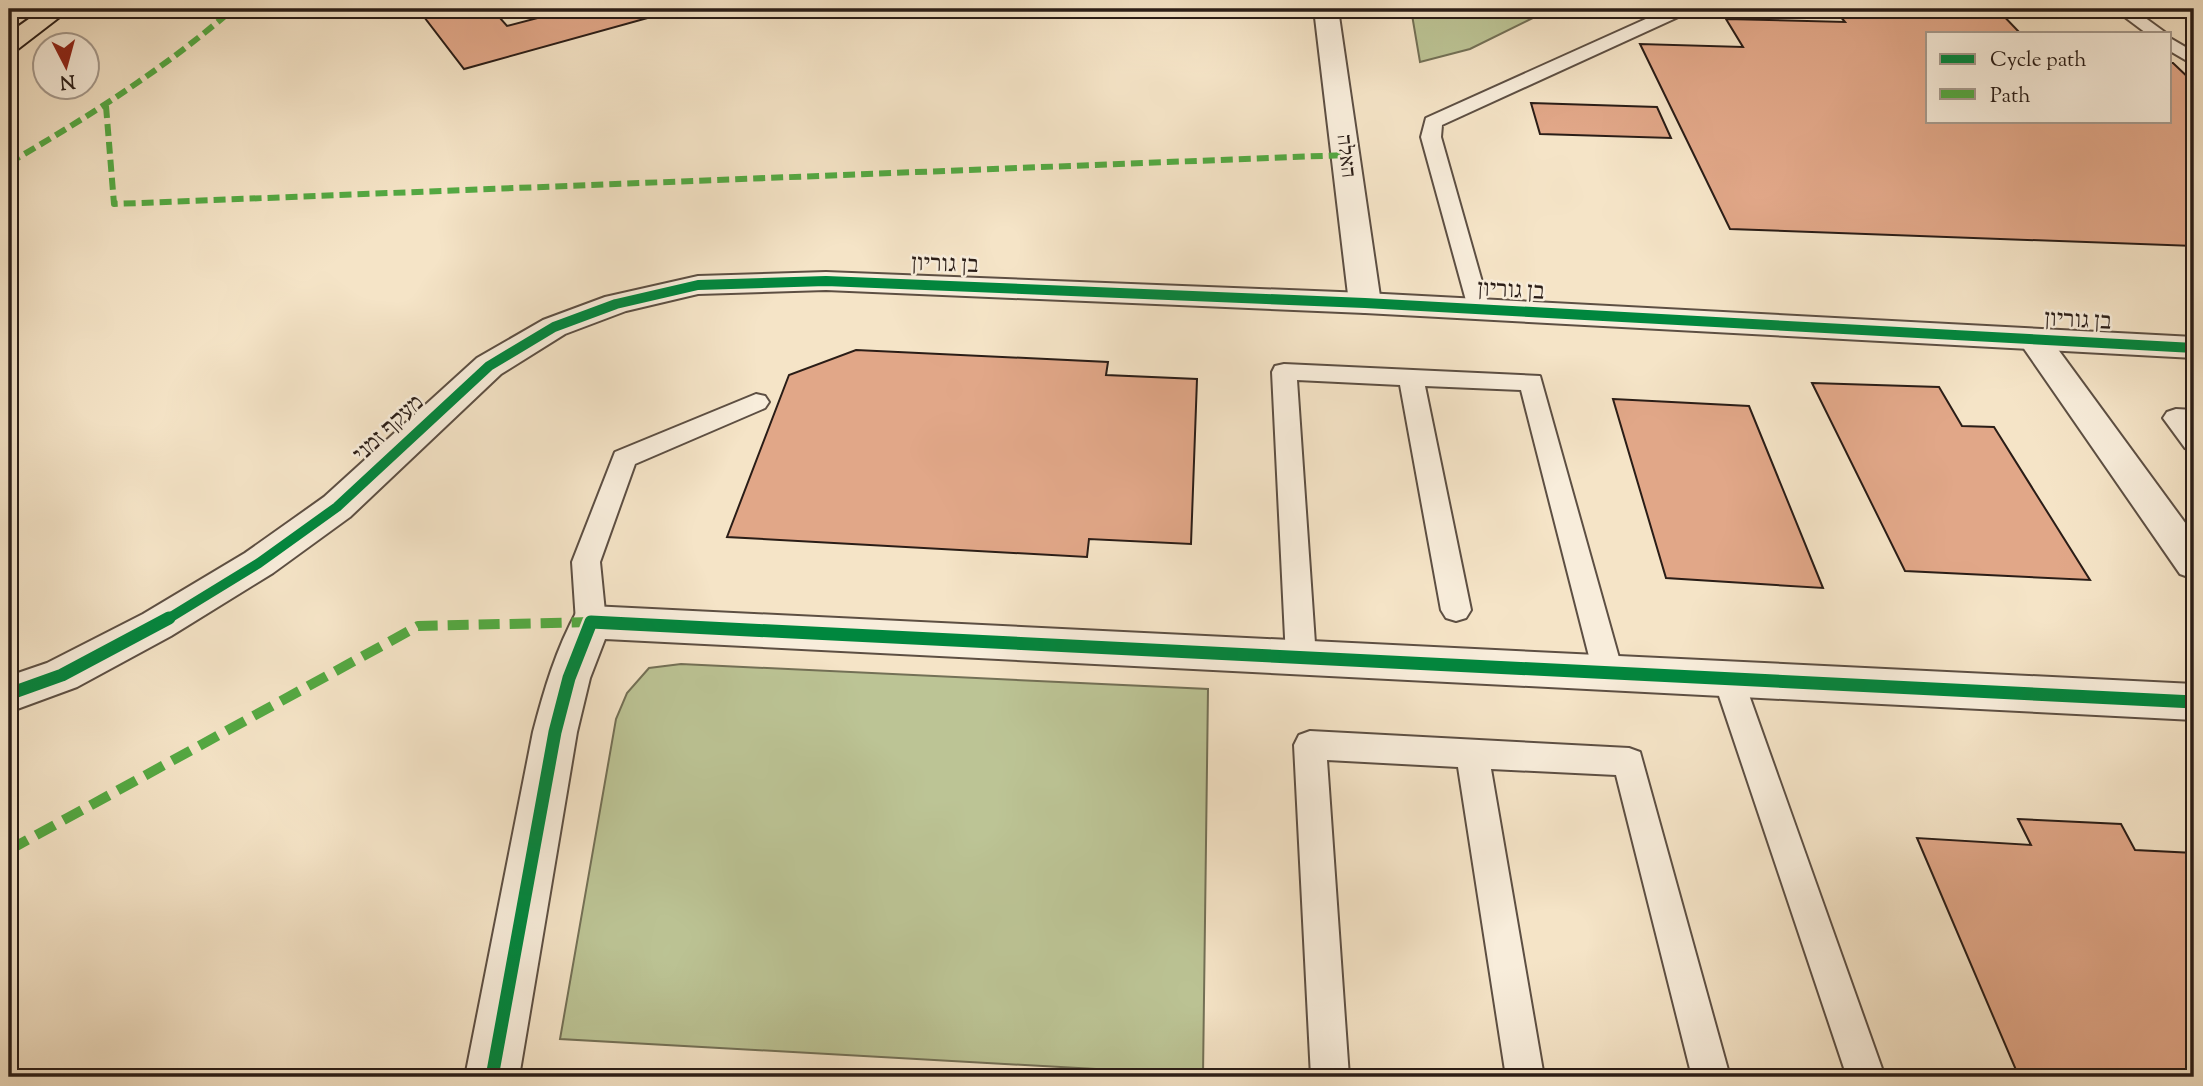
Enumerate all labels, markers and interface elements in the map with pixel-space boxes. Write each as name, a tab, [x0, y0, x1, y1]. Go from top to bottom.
north arrow	[32, 32, 102, 102]
legend	[1926, 32, 2172, 122]
text: Cycle path	[1990, 46, 2087, 76]
text: N	[59, 66, 76, 95]
text: Path	[1990, 82, 2031, 112]
street label: האלה	[1327, 133, 1363, 179]
street label: בן גוריון	[911, 247, 979, 283]
street label: בן גוריון	[1477, 272, 1545, 310]
street label: בן גוריון	[2044, 302, 2112, 340]
street label: מעקף זמני	[346, 387, 432, 471]

